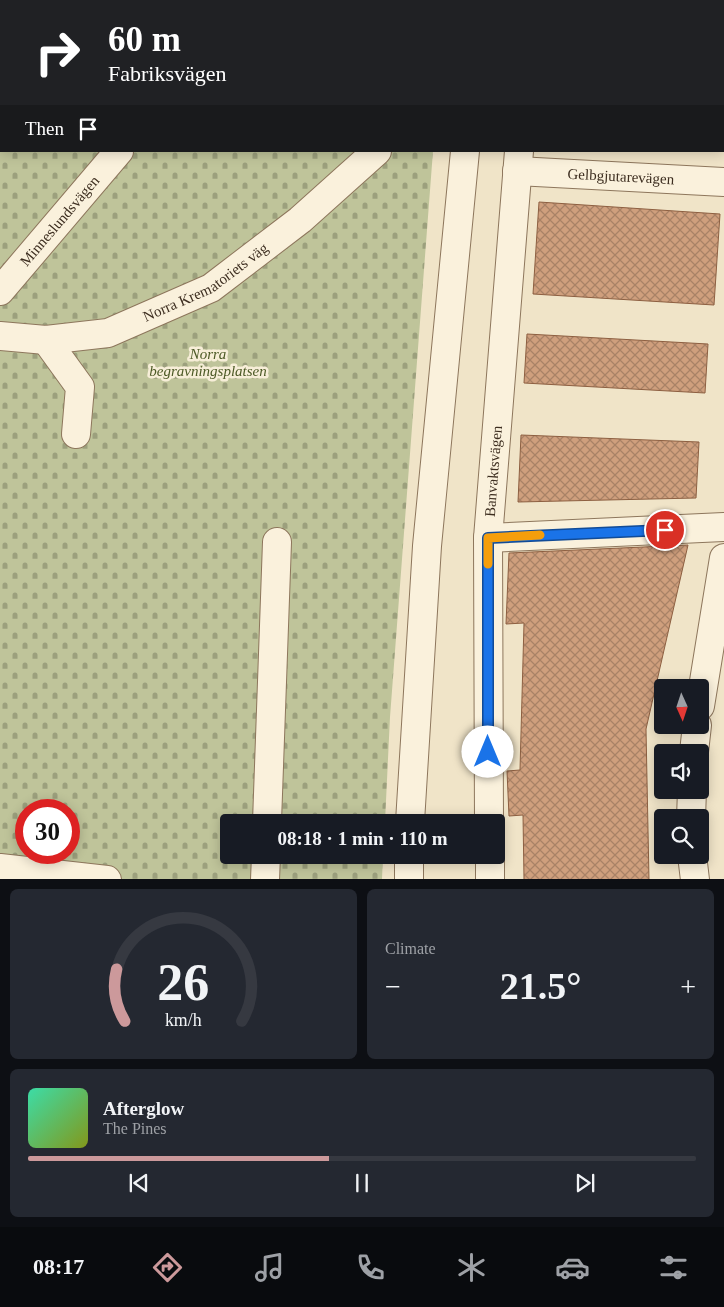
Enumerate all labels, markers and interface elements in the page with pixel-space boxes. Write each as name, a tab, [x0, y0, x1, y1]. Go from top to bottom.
icon: right	[25, 20, 90, 85]
text: 60 m	[108, 20, 181, 59]
text: Fabriksvägen	[108, 61, 227, 86]
icon: arrive	[74, 115, 102, 143]
text: Then	[25, 118, 64, 139]
street label: Gelbgjutarevägen	[567, 166, 675, 187]
street label: Minneslundsvägen	[17, 172, 103, 269]
street label: Norra Krematoriets väg	[141, 239, 271, 325]
park label: Norra begravningsplatsen	[149, 346, 267, 379]
street label: Banvaktsvägen	[482, 424, 505, 518]
pin	[644, 509, 686, 551]
icon: arrive	[651, 516, 679, 544]
north arrow	[654, 679, 709, 734]
map controls	[654, 679, 709, 864]
position arrow	[461, 725, 513, 777]
button: sound	[654, 744, 709, 799]
speed limit sign: 30	[15, 799, 80, 864]
button: search	[654, 809, 709, 864]
text: 08:18 · 1 min · 110 m	[278, 828, 447, 849]
text: Climate	[385, 940, 436, 957]
text: 26	[158, 954, 210, 1011]
text: 21.5°	[500, 965, 581, 1007]
text: −	[385, 971, 401, 1002]
text: +	[680, 971, 696, 1002]
text: km/h	[165, 1010, 202, 1030]
text: Afterglow	[103, 1098, 184, 1119]
text: The Pines	[103, 1120, 167, 1137]
icon: previous	[125, 1169, 153, 1197]
icon: pause	[348, 1169, 376, 1197]
icon: next	[571, 1169, 599, 1197]
icon: directions	[150, 1250, 185, 1285]
icon: music	[252, 1250, 287, 1285]
icon: phone	[353, 1250, 388, 1285]
icon: climate	[454, 1250, 489, 1285]
icon: car	[555, 1250, 590, 1285]
icon: filters	[656, 1250, 691, 1285]
text: 08:17	[33, 1254, 84, 1279]

